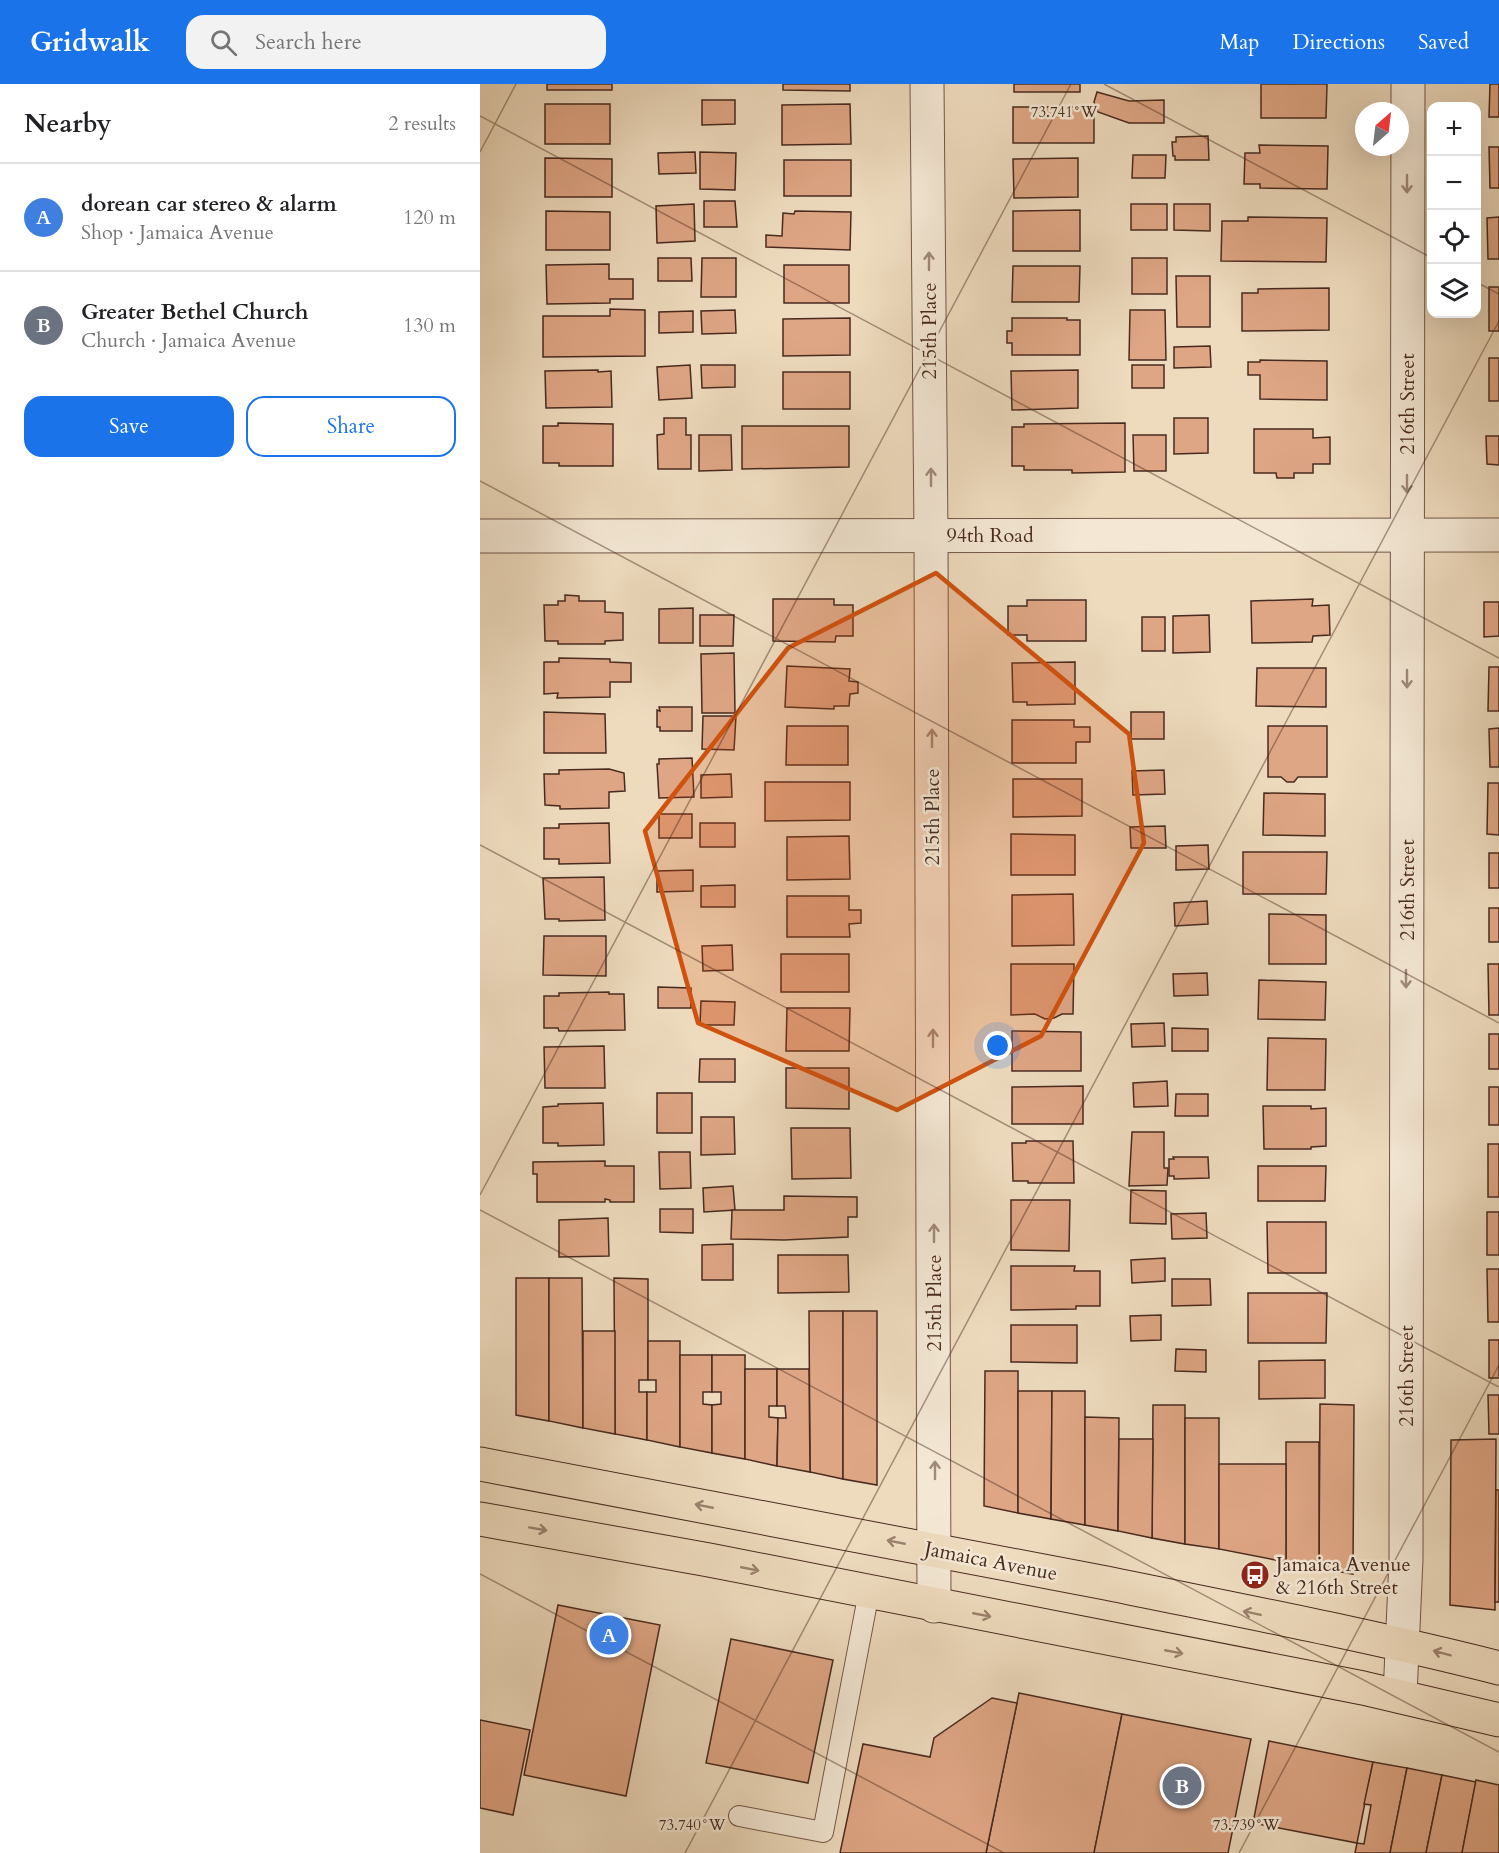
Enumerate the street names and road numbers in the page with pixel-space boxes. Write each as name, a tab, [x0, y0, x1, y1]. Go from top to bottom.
street label: 215th Place	[916, 282, 943, 380]
street label: 216th Street	[1394, 353, 1421, 455]
street label: 94th Road	[946, 522, 1034, 549]
street label: 215th Place	[919, 768, 946, 866]
street label: 216th Street	[1394, 839, 1421, 941]
street label: 215th Place	[921, 1254, 948, 1352]
street label: 216th Street	[1393, 1325, 1420, 1427]
street label: Jamaica Avenue	[919, 1534, 1060, 1587]

